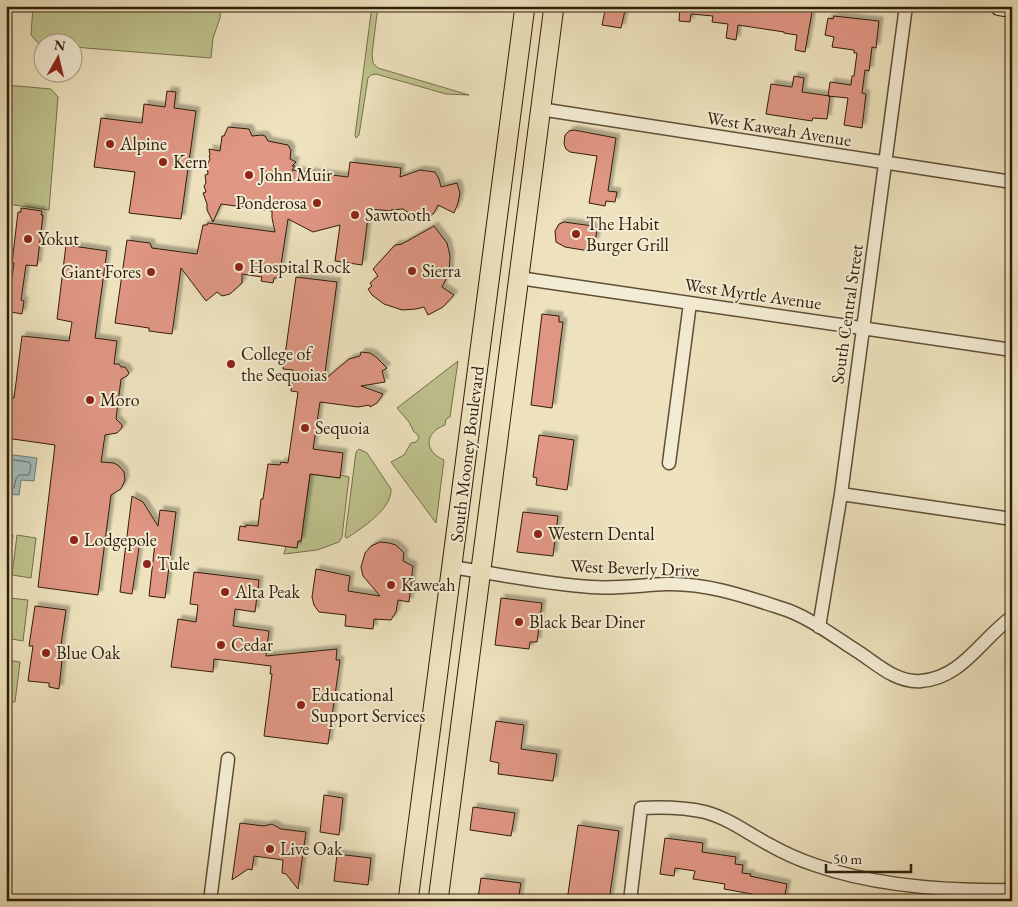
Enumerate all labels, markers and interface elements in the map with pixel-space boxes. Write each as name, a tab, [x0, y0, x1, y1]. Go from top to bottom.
north arrow	[32, 32, 82, 82]
text: N	[53, 35, 67, 55]
street label: West Kaweah Avenue	[705, 106, 853, 151]
place label: Alpine	[119, 132, 167, 155]
marker: Alpine	[104, 138, 116, 150]
place label: Kern	[173, 150, 208, 173]
marker: Kern	[157, 156, 169, 168]
place label: John Muir	[257, 163, 332, 186]
marker: John Muir	[243, 169, 255, 181]
place label: Ponderosa	[236, 191, 308, 214]
marker: Ponderosa	[311, 197, 323, 209]
place label: Sawtooth	[365, 203, 431, 226]
marker: Sawtooth	[349, 209, 361, 221]
place label: The Habit Burger Grill	[586, 212, 669, 256]
place label: Yokut	[38, 227, 79, 250]
marker: The Habit Burger Grill	[570, 228, 582, 240]
marker: Yokut	[22, 233, 34, 245]
street label: South Central Street	[825, 242, 868, 385]
place label: Hospital Rock	[249, 255, 351, 278]
place label: Sierra	[422, 259, 462, 282]
place label: Giant Fores	[61, 260, 141, 283]
marker: Hospital Rock	[233, 261, 245, 273]
marker: Sierra	[406, 265, 418, 277]
marker: Giant Fores	[145, 266, 157, 278]
street label: West Myrtle Avenue	[683, 272, 823, 315]
place label: College of the Sequoias	[241, 342, 327, 386]
marker: College of the Sequoias	[225, 358, 237, 370]
street label: South Mooney Boulevard	[444, 364, 489, 543]
place label: Moro	[100, 388, 140, 411]
marker: Moro	[84, 394, 96, 406]
place label: Sequoia	[315, 416, 370, 439]
marker: Sequoia	[299, 422, 311, 434]
place label: Western Dental	[548, 522, 655, 545]
place label: Lodgepole	[84, 528, 157, 551]
marker: Western Dental	[532, 528, 544, 540]
marker: Lodgepole	[68, 534, 80, 546]
place label: Tule	[157, 552, 190, 575]
street label: West Beverly Drive	[570, 554, 700, 581]
marker: Tule	[141, 558, 153, 570]
place label: Kaweah	[401, 573, 455, 596]
marker: Kaweah	[385, 579, 397, 591]
place label: Alta Peak	[234, 580, 300, 603]
marker: Alta Peak	[219, 586, 231, 598]
place label: Black Bear Diner	[529, 610, 645, 633]
marker: Black Bear Diner	[513, 616, 525, 628]
place label: Cedar	[231, 633, 273, 656]
marker: Cedar	[215, 639, 227, 651]
place label: Blue Oak	[56, 641, 121, 664]
marker: Blue Oak	[40, 647, 52, 659]
place label: Educational Support Services	[311, 683, 425, 727]
marker: Educational Support Services	[295, 699, 307, 711]
place label: Live Oak	[280, 837, 343, 860]
scale bar	[826, 842, 910, 874]
marker: Live Oak	[264, 843, 276, 855]
text: 50 m	[833, 849, 862, 868]

